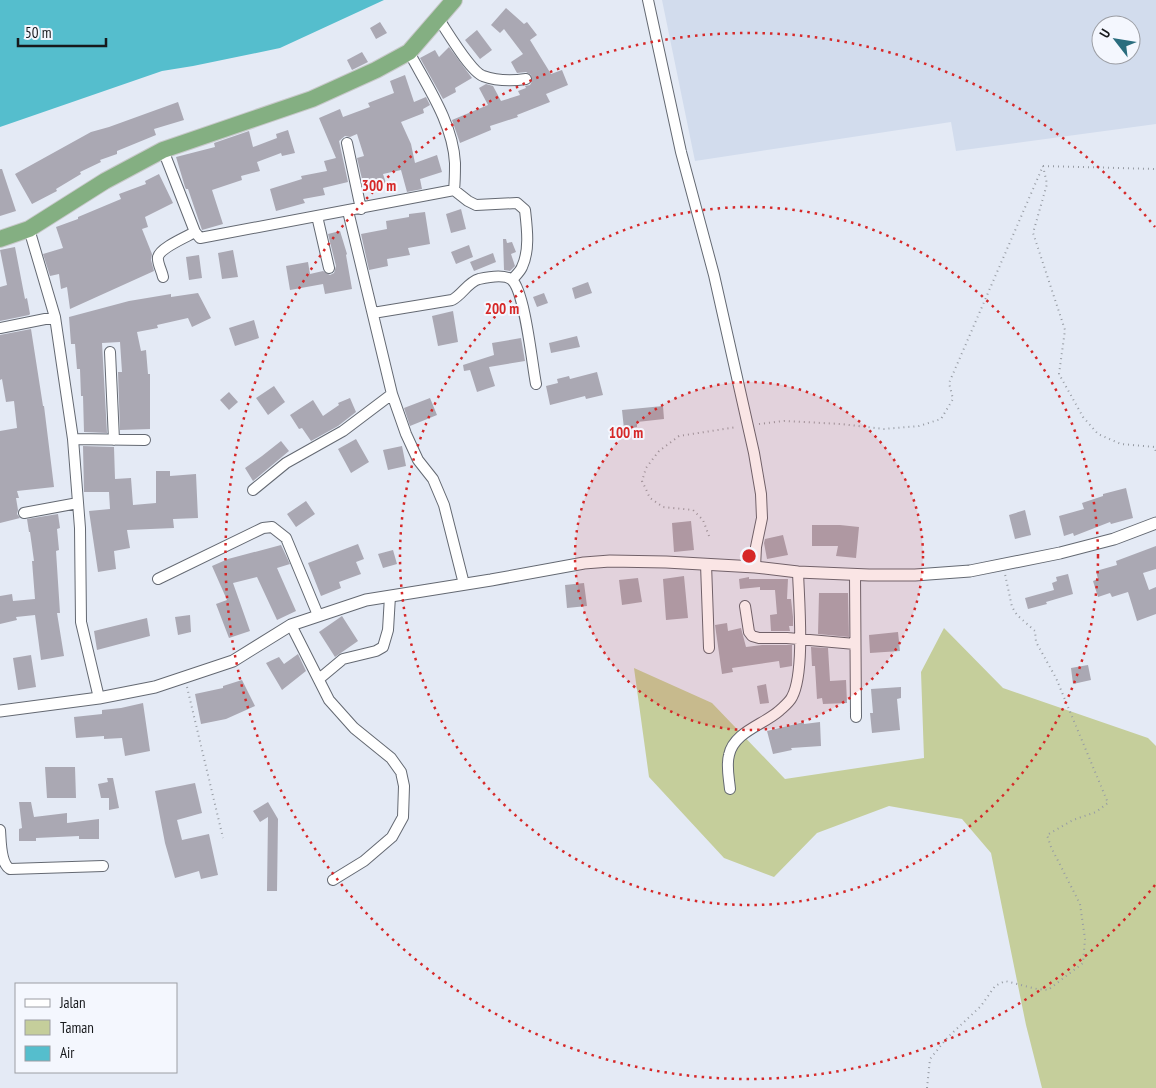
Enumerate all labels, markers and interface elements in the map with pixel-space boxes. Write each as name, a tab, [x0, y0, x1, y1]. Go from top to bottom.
scale bar	[18, 15, 105, 47]
north arrow	[1091, 15, 1141, 65]
text: 50 m	[25, 23, 51, 42]
text: U	[1095, 26, 1114, 41]
text: 300 m	[362, 176, 396, 195]
text: 200 m	[485, 299, 519, 318]
text: 100 m	[609, 423, 643, 442]
centre of rings	[740, 547, 758, 565]
legend	[15, 983, 178, 1073]
text: Jalan	[59, 993, 86, 1012]
text: Taman	[60, 1018, 94, 1037]
text: Air	[60, 1043, 75, 1062]

